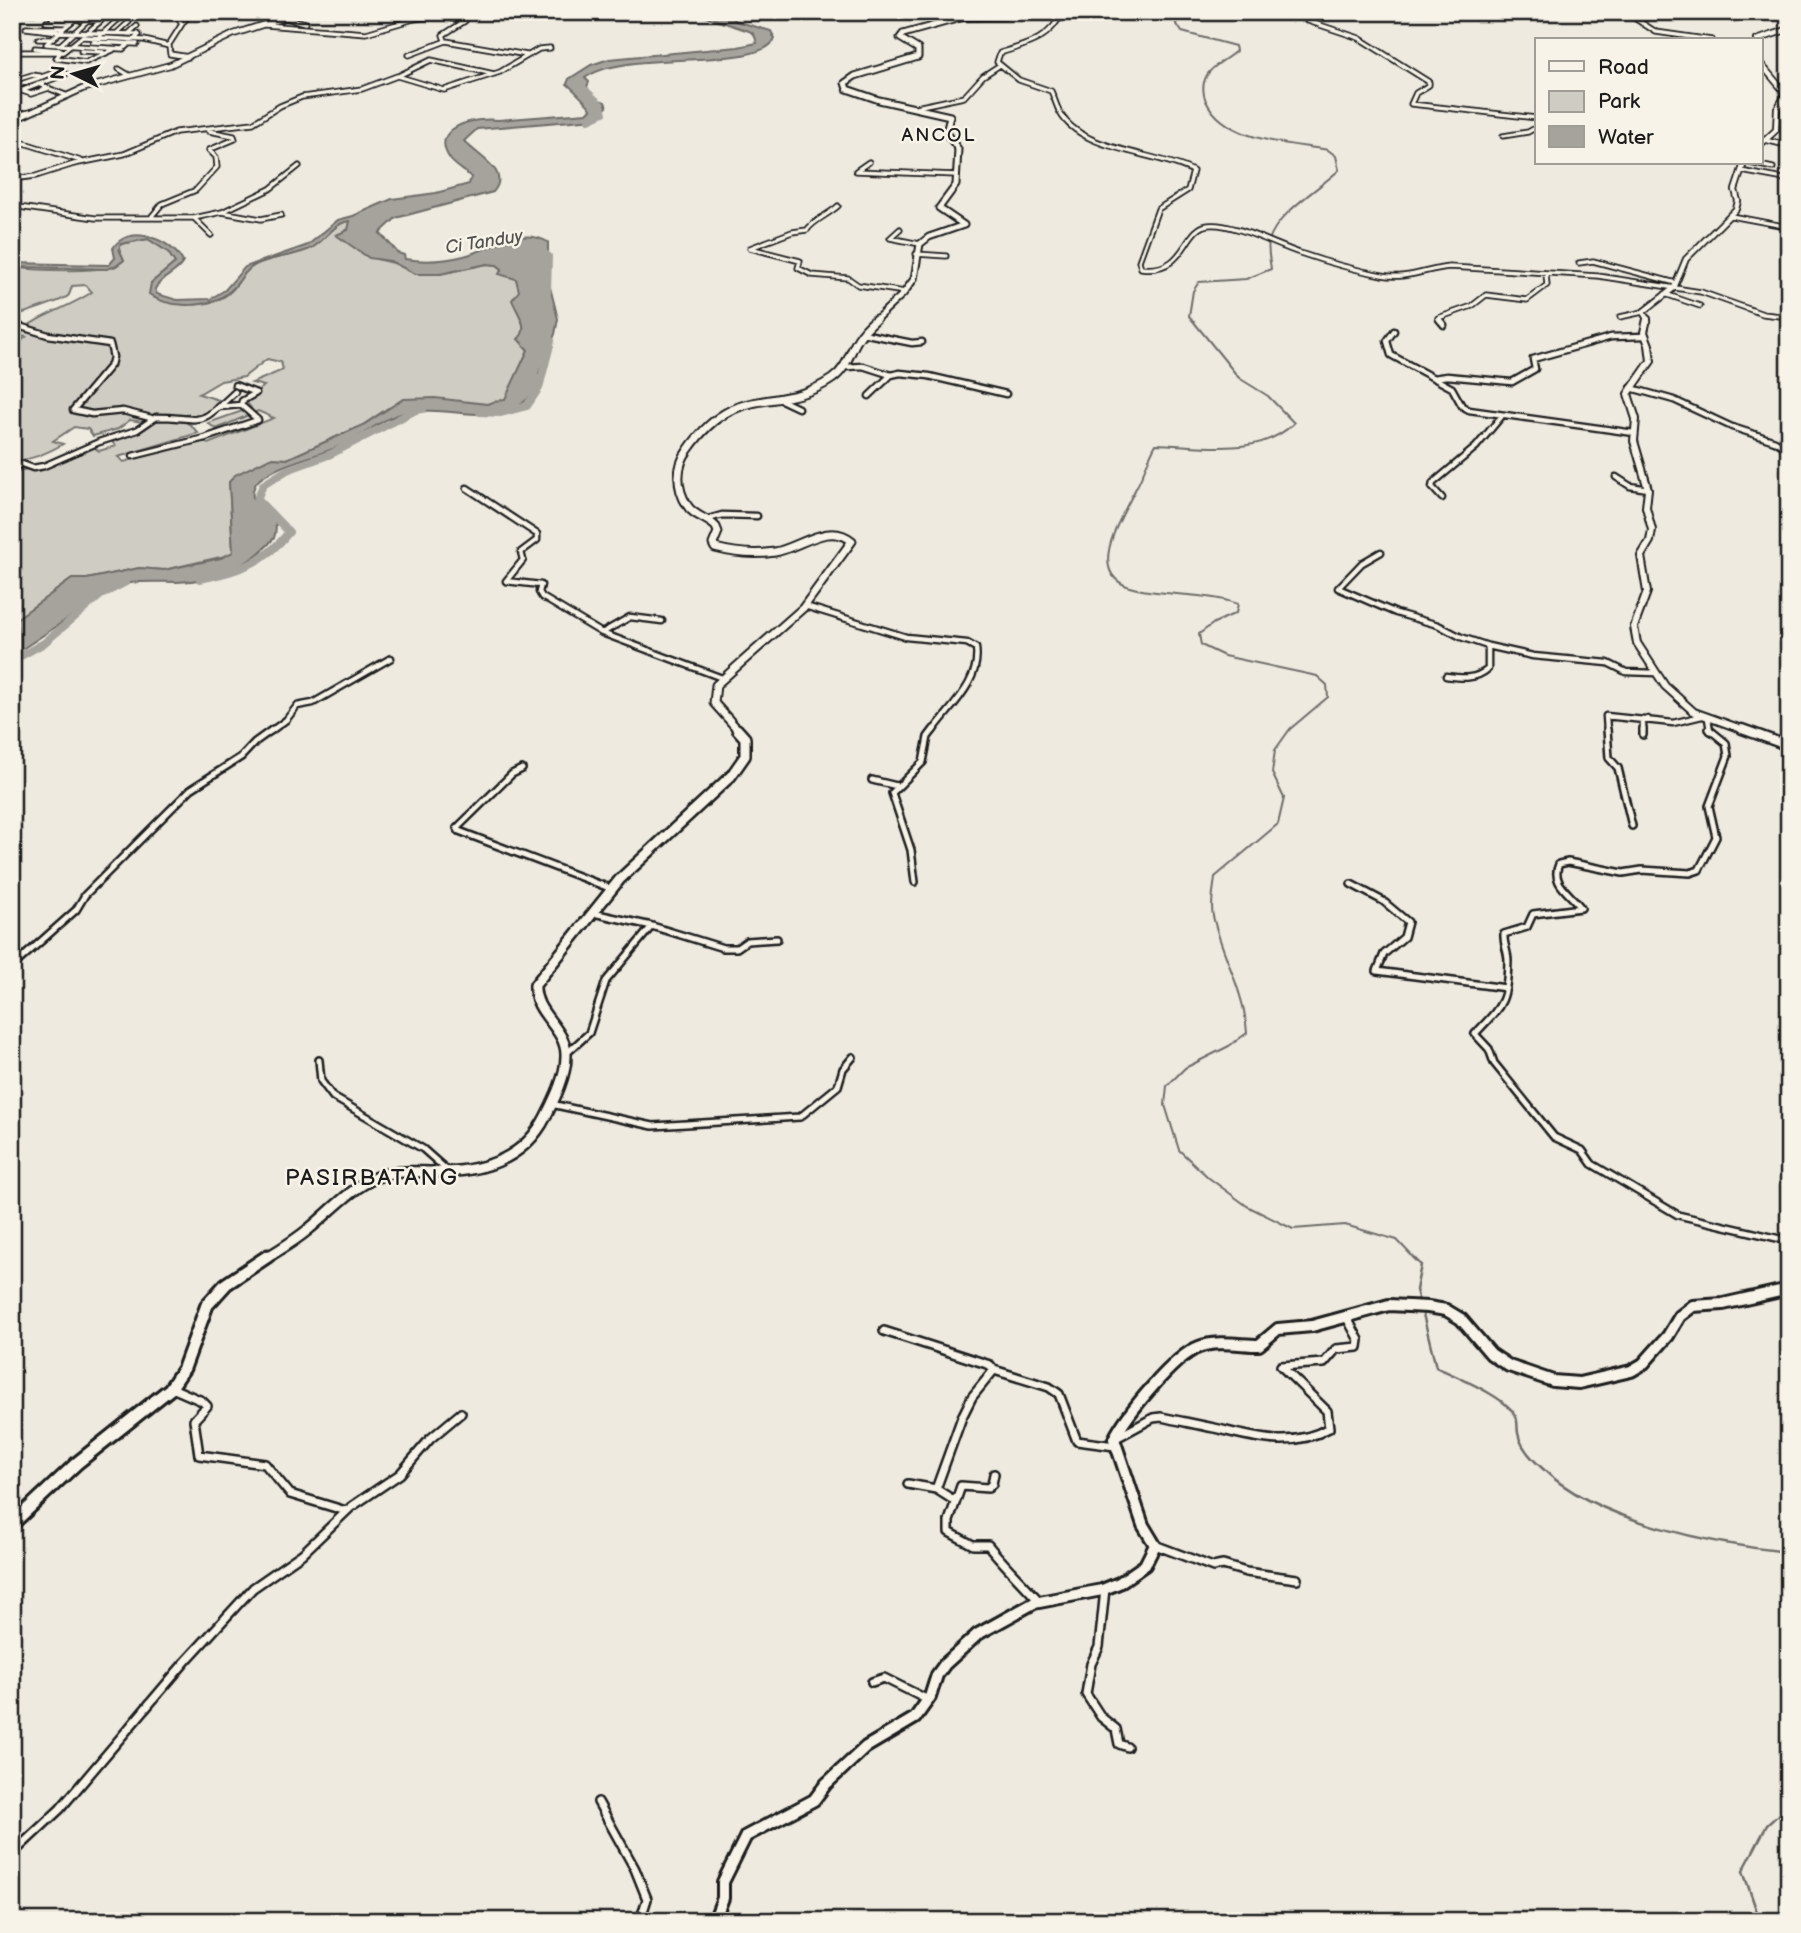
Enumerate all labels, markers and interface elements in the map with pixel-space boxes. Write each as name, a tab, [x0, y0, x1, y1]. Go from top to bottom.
north arrow	[38, 38, 108, 108]
legend	[1535, 38, 1762, 164]
text: Road	[1598, 55, 1649, 80]
text: N	[46, 65, 71, 81]
text: Park	[1598, 89, 1641, 114]
district label: ANCOL	[902, 124, 976, 147]
text: Water	[1598, 125, 1654, 150]
water label: Ci Tanduy	[444, 225, 525, 258]
district label: PASIRBATANG	[285, 1164, 459, 1192]

